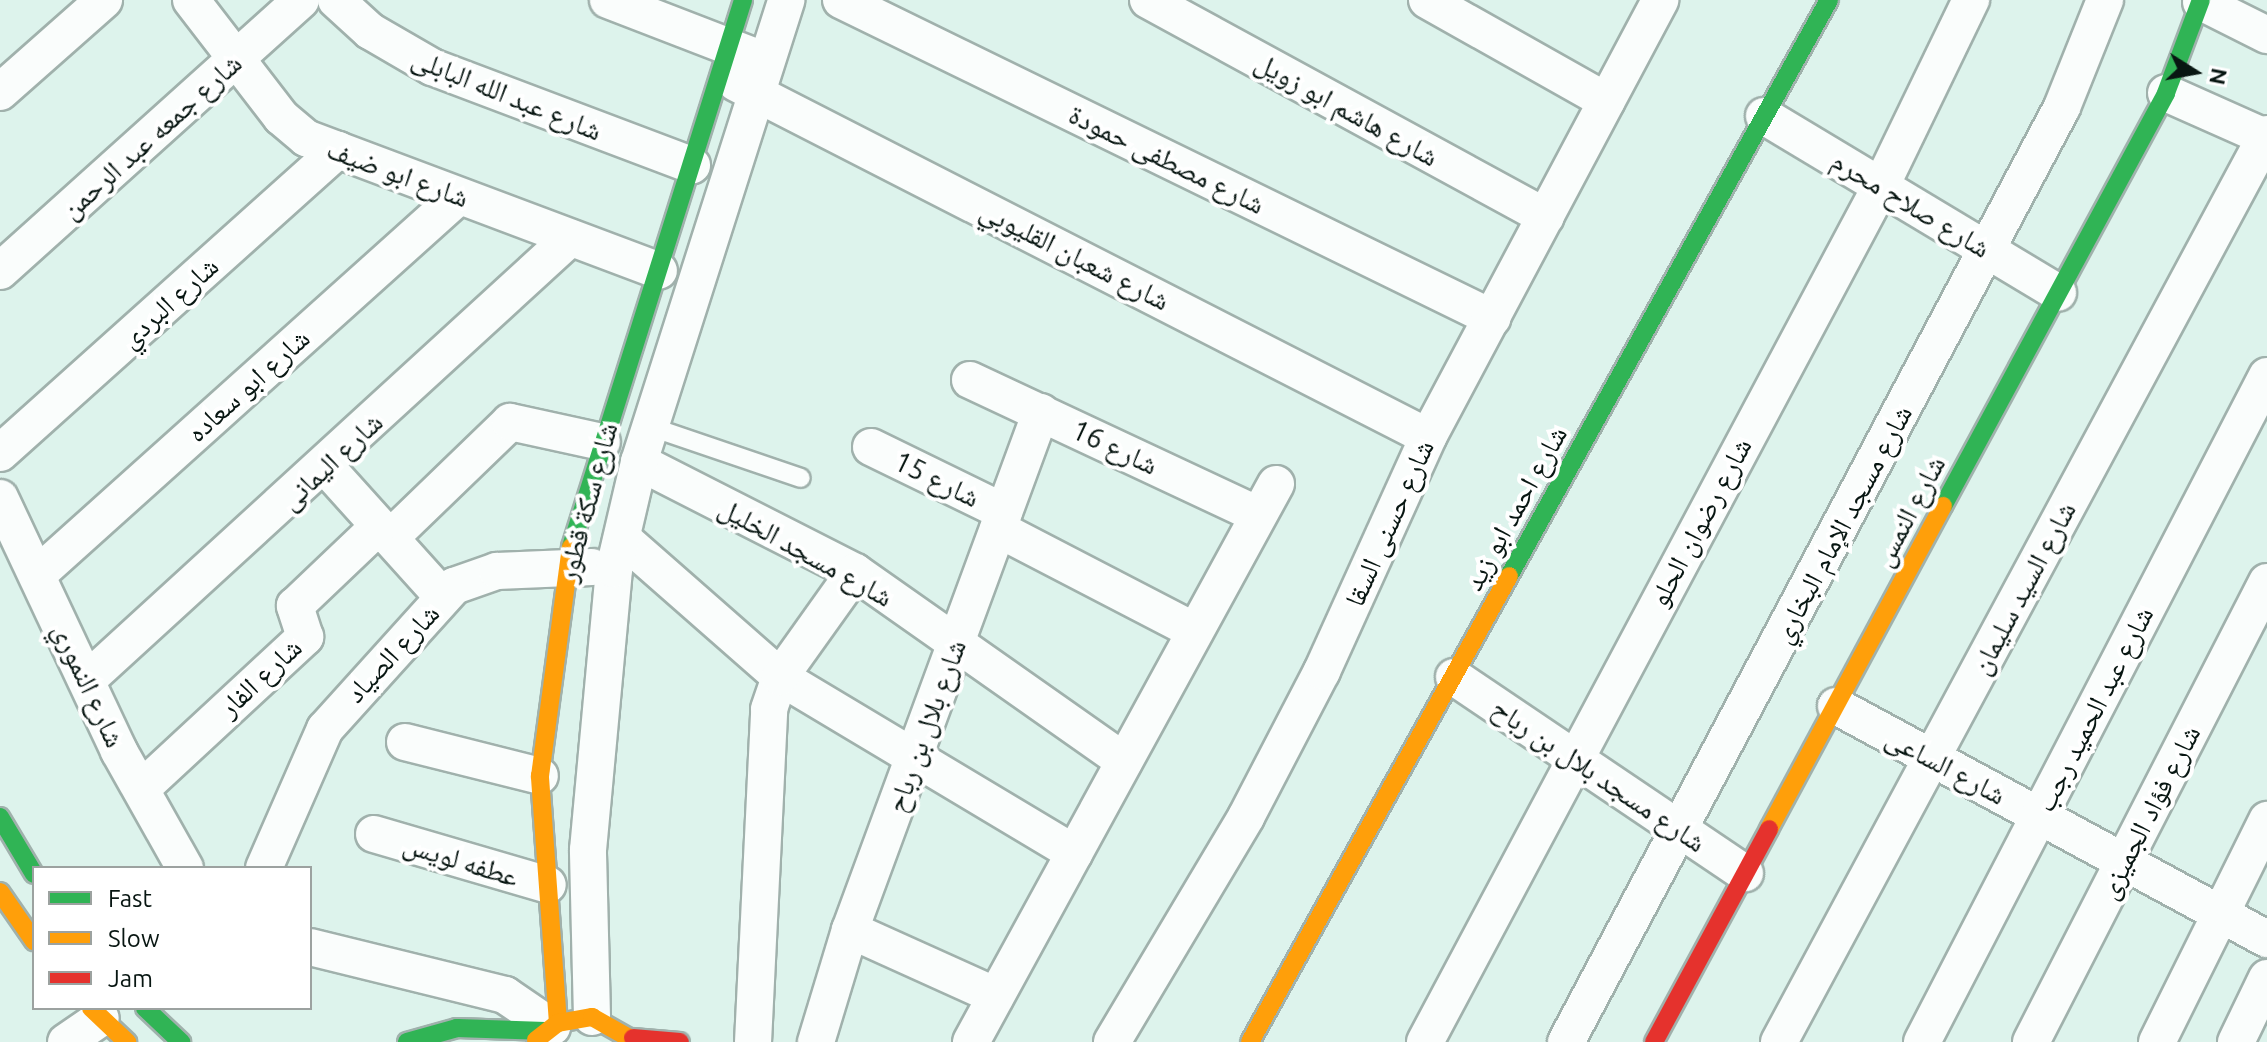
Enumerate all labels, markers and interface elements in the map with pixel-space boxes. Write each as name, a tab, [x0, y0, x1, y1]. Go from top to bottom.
north arrow	[2155, 32, 2235, 112]
street label: شارع عبد الله البابلى	[407, 41, 607, 147]
street label: شارع هاشم ابو زويل	[1249, 45, 1445, 173]
street label: شارع جمعه عبد الرحمن	[54, 46, 248, 226]
text: N	[2205, 66, 2233, 87]
street label: شارع مصطفى حمودة	[1064, 97, 1270, 221]
street label: شارع ابو ضيف	[322, 132, 474, 214]
street label: شارع صلاح محرم	[1825, 143, 1997, 265]
street label: شارع شعبان القليوبي	[975, 193, 1175, 317]
street label: شارع البردي	[113, 249, 225, 355]
street label: شارع ابو سعاده	[180, 321, 316, 449]
street label: شارع مسجد الإمام البخاري	[1765, 399, 1919, 649]
street label: شارع اليمانى	[273, 405, 389, 517]
street label: شارع 16	[1067, 412, 1163, 482]
street label: شارع سكة قطور	[550, 419, 624, 585]
street label: شارع احمد ابو زيد	[1456, 420, 1574, 596]
street label: شارع رضوان الحلو	[1641, 432, 1759, 612]
street label: شارع حسنى السقا	[1337, 434, 1441, 612]
street label: شارع 15	[889, 444, 985, 514]
street label: شارع النمس	[1866, 450, 1952, 572]
street label: شارع مسجد الخليل	[713, 490, 899, 614]
street label: شارع السيد سليمان	[1963, 496, 2083, 680]
street label: شارع الصياد	[338, 597, 446, 709]
street label: شارع عبد الحميد رجب	[2028, 601, 2160, 817]
street label: شارع النموري	[46, 618, 132, 752]
street label: شارع الفار	[212, 630, 308, 724]
street label: شارع بلال بن رباح	[879, 635, 973, 817]
street label: شارع مسجد بلال بن رباح	[1486, 691, 1712, 859]
street label: شارع فؤاد الجميزى	[2091, 719, 2207, 905]
street label: شارع الساعى	[1880, 720, 2012, 812]
street label: عطفه لويس	[399, 827, 523, 893]
legend	[32, 866, 312, 1010]
text: Fast	[108, 885, 152, 912]
text: Slow	[108, 925, 160, 952]
text: Jam	[108, 965, 153, 992]

